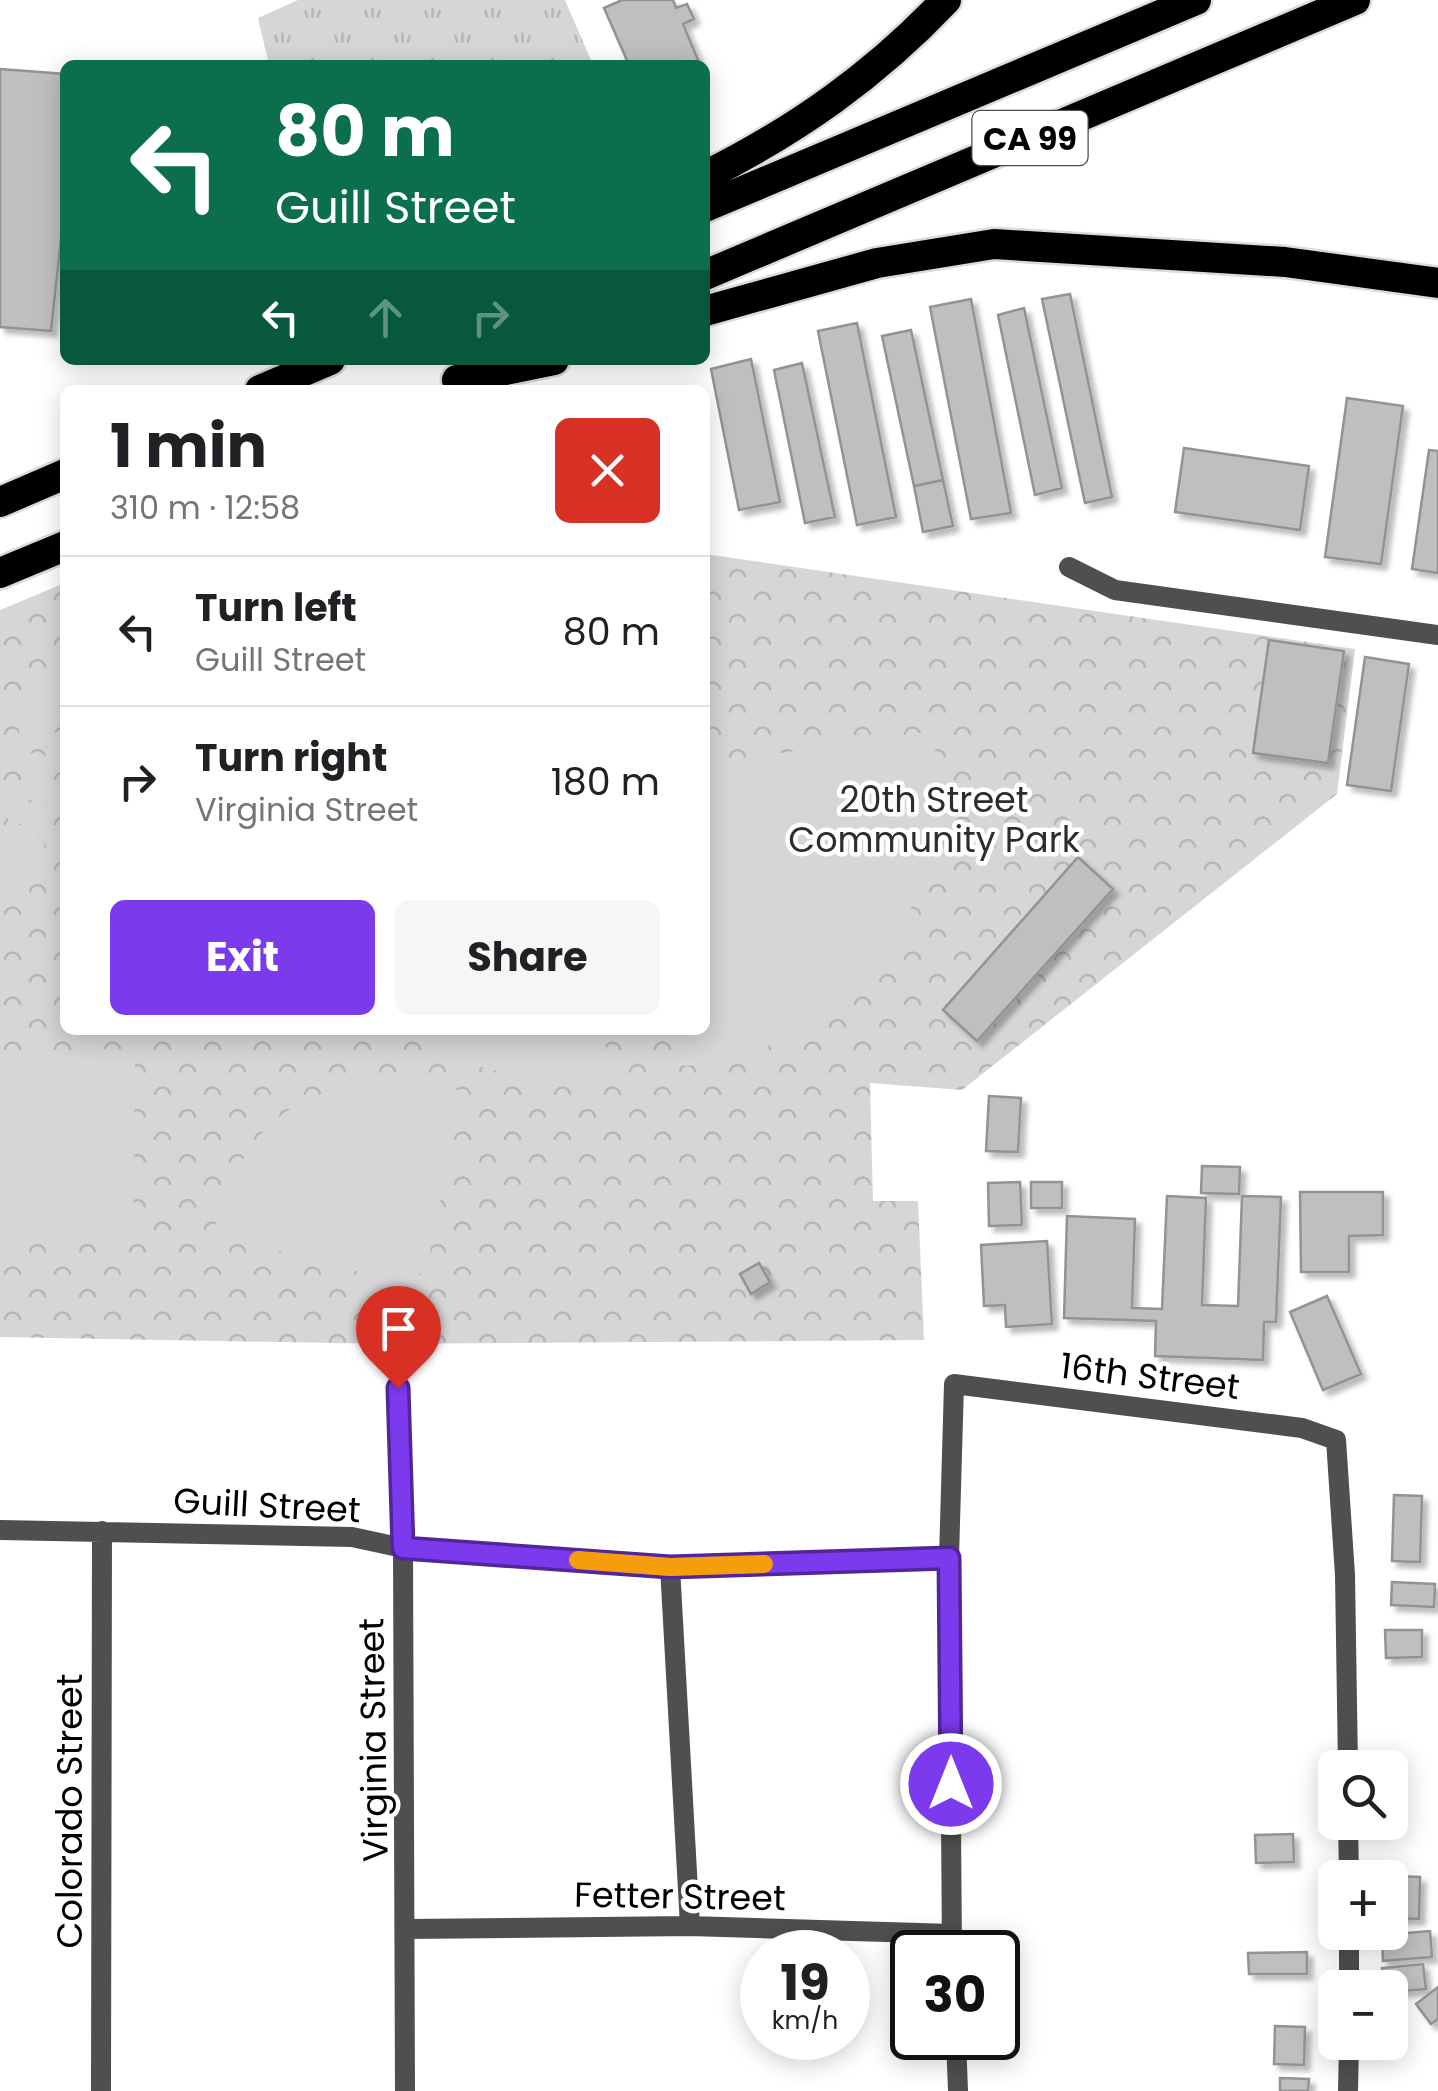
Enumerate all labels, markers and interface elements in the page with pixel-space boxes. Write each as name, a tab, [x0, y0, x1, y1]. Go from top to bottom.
text: 80 m	[275, 82, 455, 181]
icon: left	[110, 100, 240, 230]
road number: CA 99	[972, 111, 1088, 165]
text: Guill Street	[275, 176, 516, 239]
icon: left	[253, 290, 308, 345]
icon: ahead	[358, 290, 413, 345]
icon: right	[463, 290, 518, 345]
text: 1 min	[110, 404, 267, 488]
button: close	[555, 418, 660, 523]
text: 310 m · 12:58	[110, 485, 300, 530]
text: Turn left	[195, 581, 357, 634]
icon: left	[110, 604, 165, 659]
text: 80 m	[563, 605, 660, 658]
text: Guill Street	[195, 637, 366, 682]
text: Turn right	[195, 731, 387, 784]
icon: right	[110, 754, 165, 809]
text: 180 m	[551, 755, 660, 808]
park label: 20th Street Community Park	[788, 775, 1080, 864]
text: Virginia Street	[195, 787, 418, 832]
button: Exit	[110, 900, 375, 1015]
button: Share	[395, 900, 660, 1015]
pin	[356, 1286, 441, 1389]
icon: arrive	[371, 1301, 426, 1356]
street label: 16th Street	[1057, 1341, 1243, 1411]
street label: Guill Street	[172, 1476, 362, 1534]
street label: Virginia Street	[346, 1618, 400, 1862]
street label: Colorado Street	[45, 1673, 94, 1949]
position arrow	[899, 1732, 1003, 1836]
map controls	[1318, 1750, 1408, 2060]
button: search	[1318, 1750, 1408, 1840]
button: +	[1318, 1860, 1408, 1950]
street label: Fetter Street	[574, 1870, 786, 1922]
speed limit sign: 30	[890, 1930, 1020, 2060]
text: 19	[780, 1947, 830, 2018]
button: −	[1318, 1970, 1408, 2060]
text: km/h	[772, 2003, 838, 2038]

